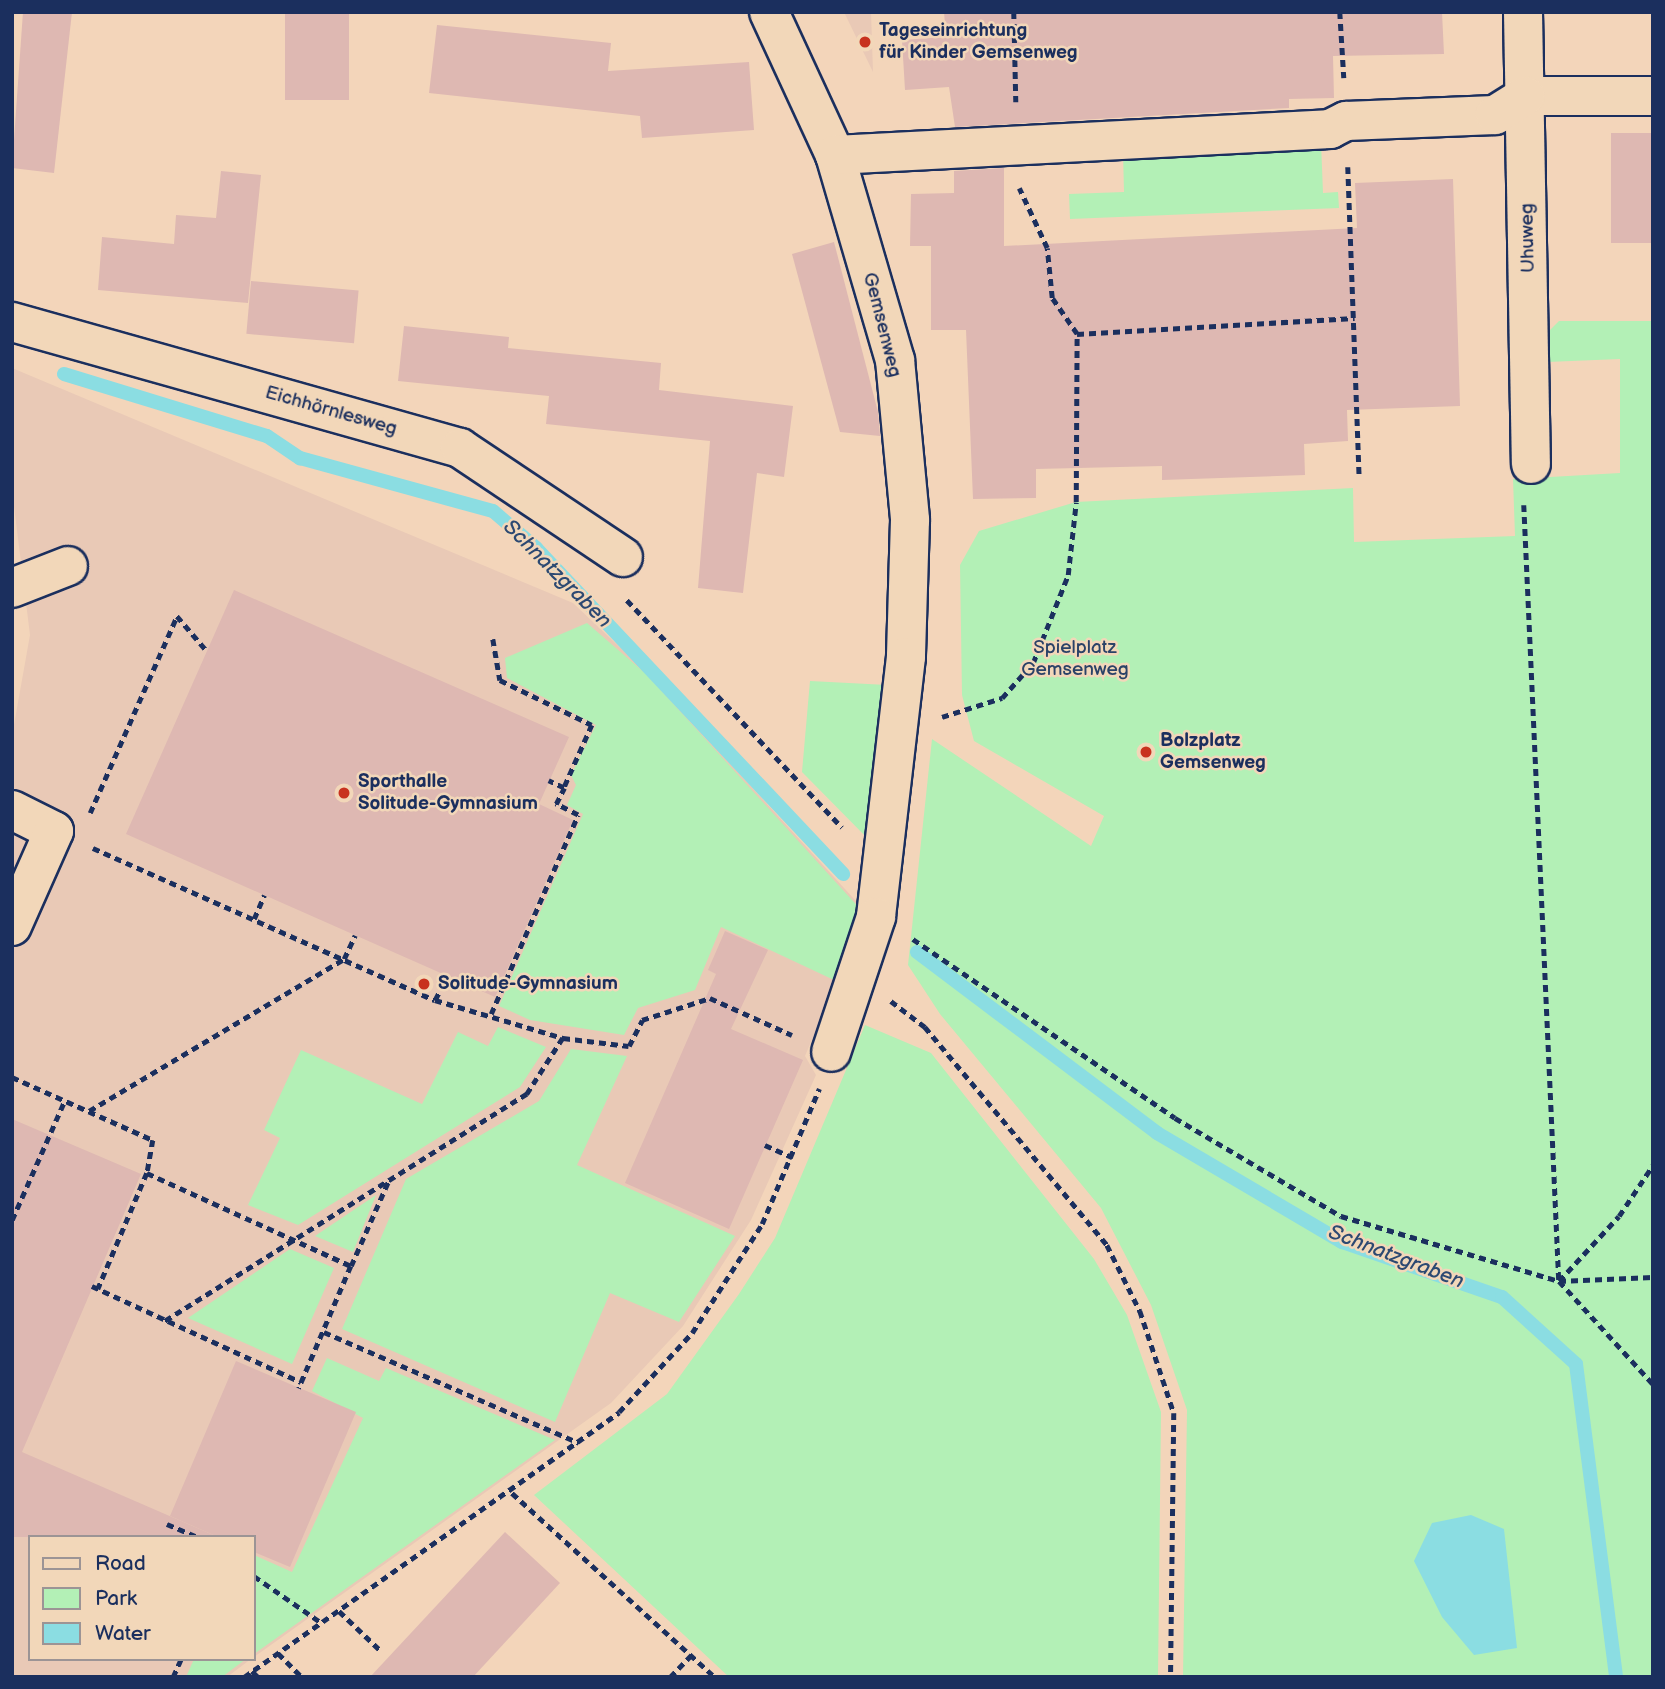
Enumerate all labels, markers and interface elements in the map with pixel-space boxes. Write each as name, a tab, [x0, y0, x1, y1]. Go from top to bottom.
place label: Tageseinrichtung für Kinder Gemsenweg	[879, 20, 1078, 64]
marker: Tageseinrichtung für Kinder Gemsenweg	[857, 34, 873, 50]
street label: Uhuweg	[1516, 203, 1540, 273]
street label: Gemsenweg	[858, 270, 906, 380]
street label: Eichhörnlesweg	[263, 381, 399, 441]
water label: Schnatzgraben	[498, 515, 616, 633]
park label: Spielplatz Gemsenweg	[1021, 637, 1129, 681]
place label: Bolzplatz Gemsenweg	[1160, 730, 1266, 774]
marker: Bolzplatz Gemsenweg	[1138, 744, 1154, 760]
place label: Sporthalle Solitude-Gymnasium	[358, 771, 538, 815]
marker: Sporthalle Solitude-Gymnasium	[336, 785, 352, 801]
place label: Solitude-Gymnasium	[438, 973, 618, 995]
marker: Solitude-Gymnasium	[416, 976, 432, 992]
water label: Schnatzgraben	[1325, 1220, 1467, 1294]
legend	[28, 1535, 256, 1661]
text: Road	[95, 1551, 146, 1576]
text: Park	[95, 1586, 137, 1611]
text: Water	[95, 1621, 151, 1646]

